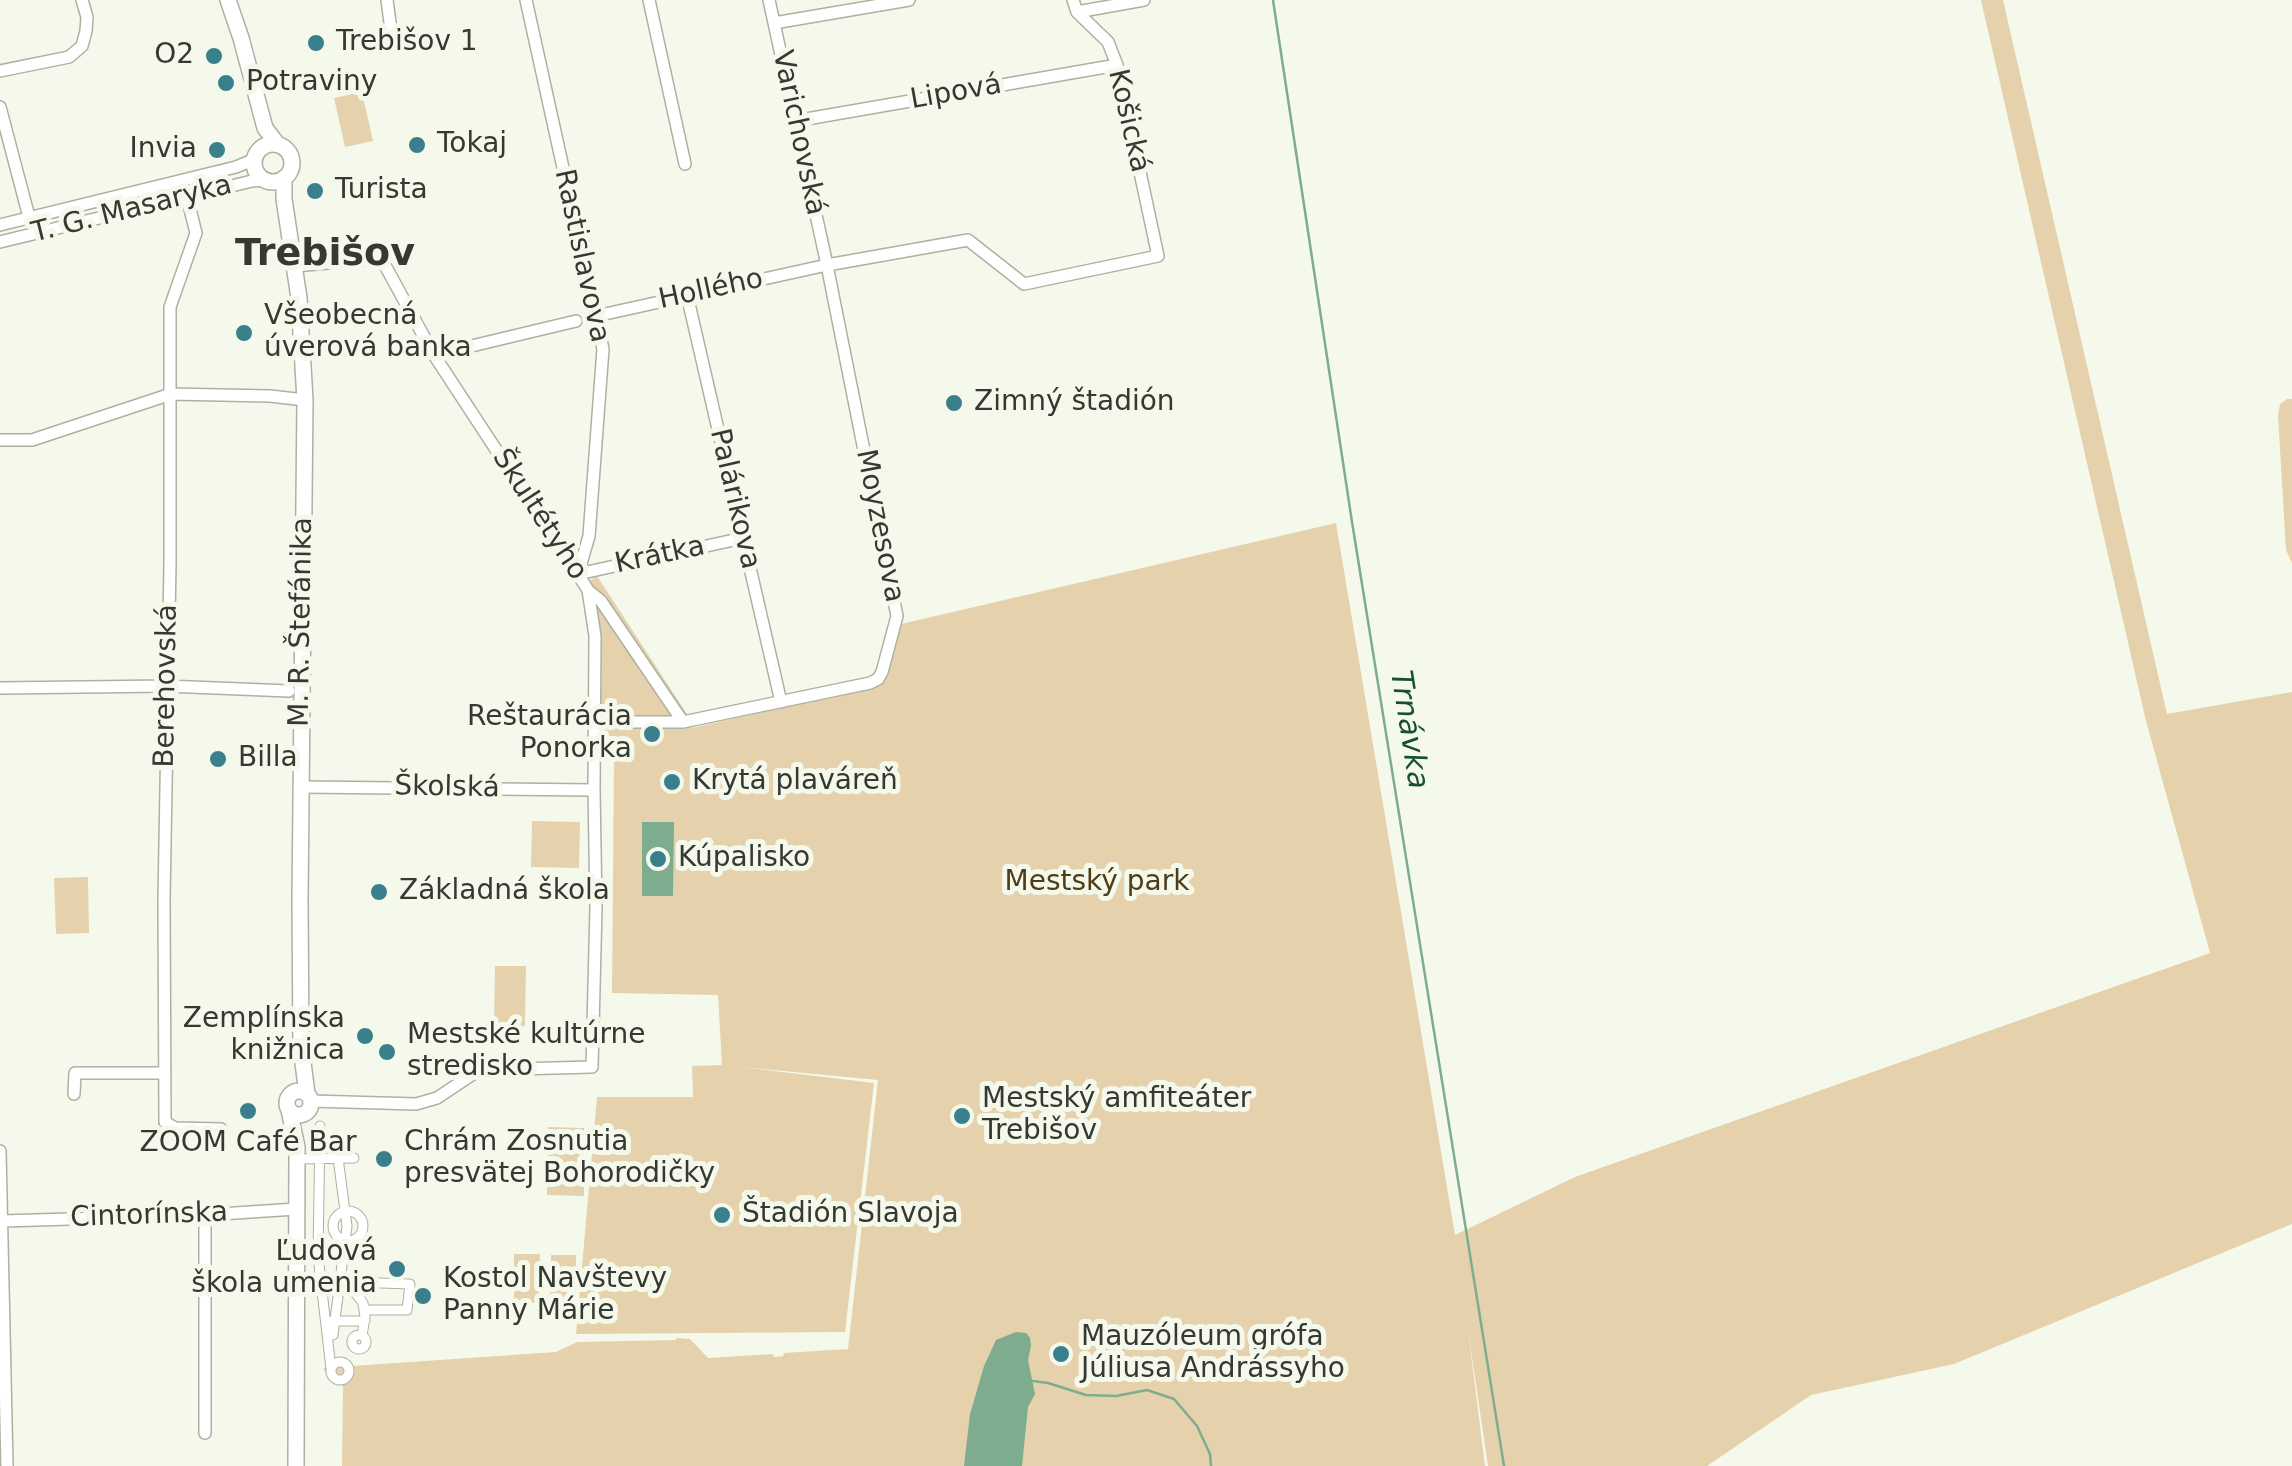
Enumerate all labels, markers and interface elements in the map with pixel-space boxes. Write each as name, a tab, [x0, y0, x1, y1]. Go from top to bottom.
place label: Trebišov 1	[336, 26, 478, 60]
marker: Trebišov 1	[305, 32, 327, 54]
place label: O2	[154, 39, 194, 73]
marker: O2	[203, 45, 225, 67]
street label: Varichovská	[764, 47, 832, 219]
place label: Potraviny	[246, 66, 377, 100]
street label: Košická	[1100, 66, 1156, 176]
street label: Lipová	[908, 68, 1004, 118]
marker: Potraviny	[215, 72, 237, 94]
place label: Tokaj	[437, 128, 507, 162]
place label: Invia	[129, 133, 197, 167]
marker: Tokaj	[406, 134, 428, 156]
marker: Invia	[206, 139, 228, 161]
street label: Rastislavova	[546, 166, 616, 346]
street label: T. G. Masaryka	[28, 169, 236, 251]
place label: Turista	[335, 174, 428, 208]
marker: Turista	[304, 180, 326, 202]
district label: Trebišov	[235, 232, 415, 278]
street label: Hollého	[656, 263, 766, 317]
place label: Všeobecná úverová banka	[264, 300, 472, 366]
marker: Všeobecná úverová banka	[233, 322, 255, 344]
place label: Zimný štadión	[974, 386, 1175, 420]
marker: Zimný štadión	[943, 392, 965, 414]
street label: Palárikova	[702, 426, 766, 572]
street label: Škultétyho	[484, 443, 594, 587]
street label: Moyzesova	[848, 447, 910, 605]
street label: M. R. Štefánika	[283, 517, 321, 727]
street label: Krátka	[612, 530, 708, 582]
street label: Berehovská	[149, 604, 185, 768]
water label: Trnávka	[1381, 668, 1435, 792]
place label: Reštaurácia Ponorka	[467, 701, 632, 767]
marker: Reštaurácia Ponorka	[641, 723, 663, 745]
place label: Billa	[238, 742, 298, 776]
marker: Billa	[207, 748, 229, 770]
place label: Krytá plaváreň	[692, 765, 898, 799]
street label: Školská	[394, 770, 500, 806]
marker: Krytá plaváreň	[661, 771, 683, 793]
place label: Kúpalisko	[678, 842, 810, 876]
marker: Kúpalisko	[647, 848, 669, 870]
park label: Mestský park	[1005, 866, 1189, 900]
place label: Základná škola	[399, 875, 610, 909]
marker: Základná škola	[368, 881, 390, 903]
place label: Zemplínska knižnica	[183, 1003, 345, 1069]
place label: Mestské kultúrne stredisko	[407, 1019, 645, 1085]
marker: Zemplínska knižnica	[354, 1025, 376, 1047]
marker: Mestské kultúrne stredisko	[376, 1041, 398, 1063]
place label: Mestský amfiteáter Trebišov	[982, 1083, 1251, 1149]
marker: ZOOM Café Bar	[237, 1100, 259, 1122]
marker: Mestský amfiteáter Trebišov	[951, 1105, 973, 1127]
place label: Chrám Zosnutia presvätej Bohorodičky	[404, 1126, 715, 1192]
place label: ZOOM Café Bar	[140, 1127, 356, 1161]
marker: Chrám Zosnutia presvätej Bohorodičky	[373, 1148, 395, 1170]
street label: Cintorínska	[70, 1196, 228, 1236]
place label: Štadión Slavoja	[742, 1198, 959, 1232]
marker: Štadión Slavoja	[711, 1204, 733, 1226]
place label: Ľudová škola umenia	[191, 1236, 377, 1302]
marker: Ľudová škola umenia	[386, 1258, 408, 1280]
place label: Kostol Navštevy Panny Márie	[443, 1263, 667, 1329]
marker: Kostol Navštevy Panny Márie	[412, 1285, 434, 1307]
place label: Mauzóleum grófa Júliusa Andrássyho	[1081, 1321, 1345, 1387]
marker: Mauzóleum grófa Júliusa Andrássyho	[1050, 1343, 1072, 1365]

